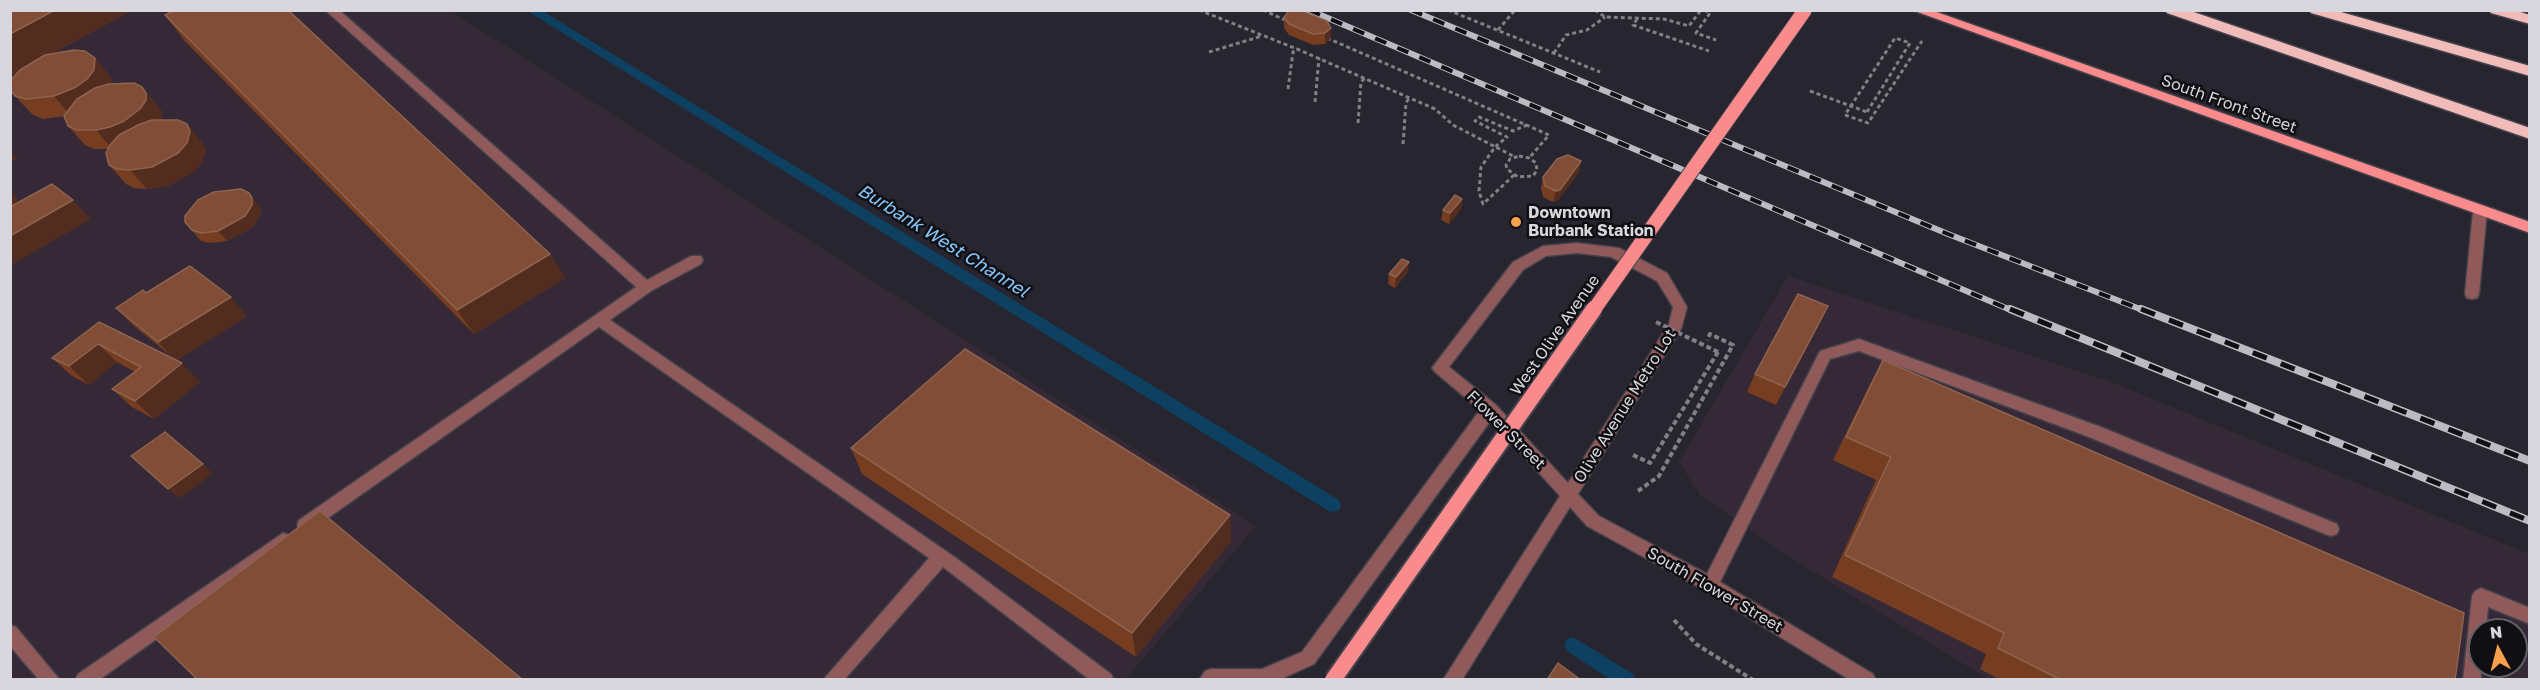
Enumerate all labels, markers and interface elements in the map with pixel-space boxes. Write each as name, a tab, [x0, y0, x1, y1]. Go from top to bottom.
street label: South Front Street	[2159, 71, 2299, 137]
water label: Burbank West Channel	[854, 180, 1032, 302]
place label: Downtown Burbank Station	[1528, 203, 1653, 241]
marker: Downtown Burbank Station	[1509, 215, 1523, 229]
street label: West Olive Avenue	[1506, 271, 1604, 399]
street label: Olive Avenue Metro Lot	[1570, 326, 1680, 486]
street label: Flower Street	[1463, 387, 1549, 473]
street label: South Flower Street	[1644, 543, 1786, 637]
north arrow	[2468, 618, 2528, 678]
text: N	[2489, 621, 2503, 643]

